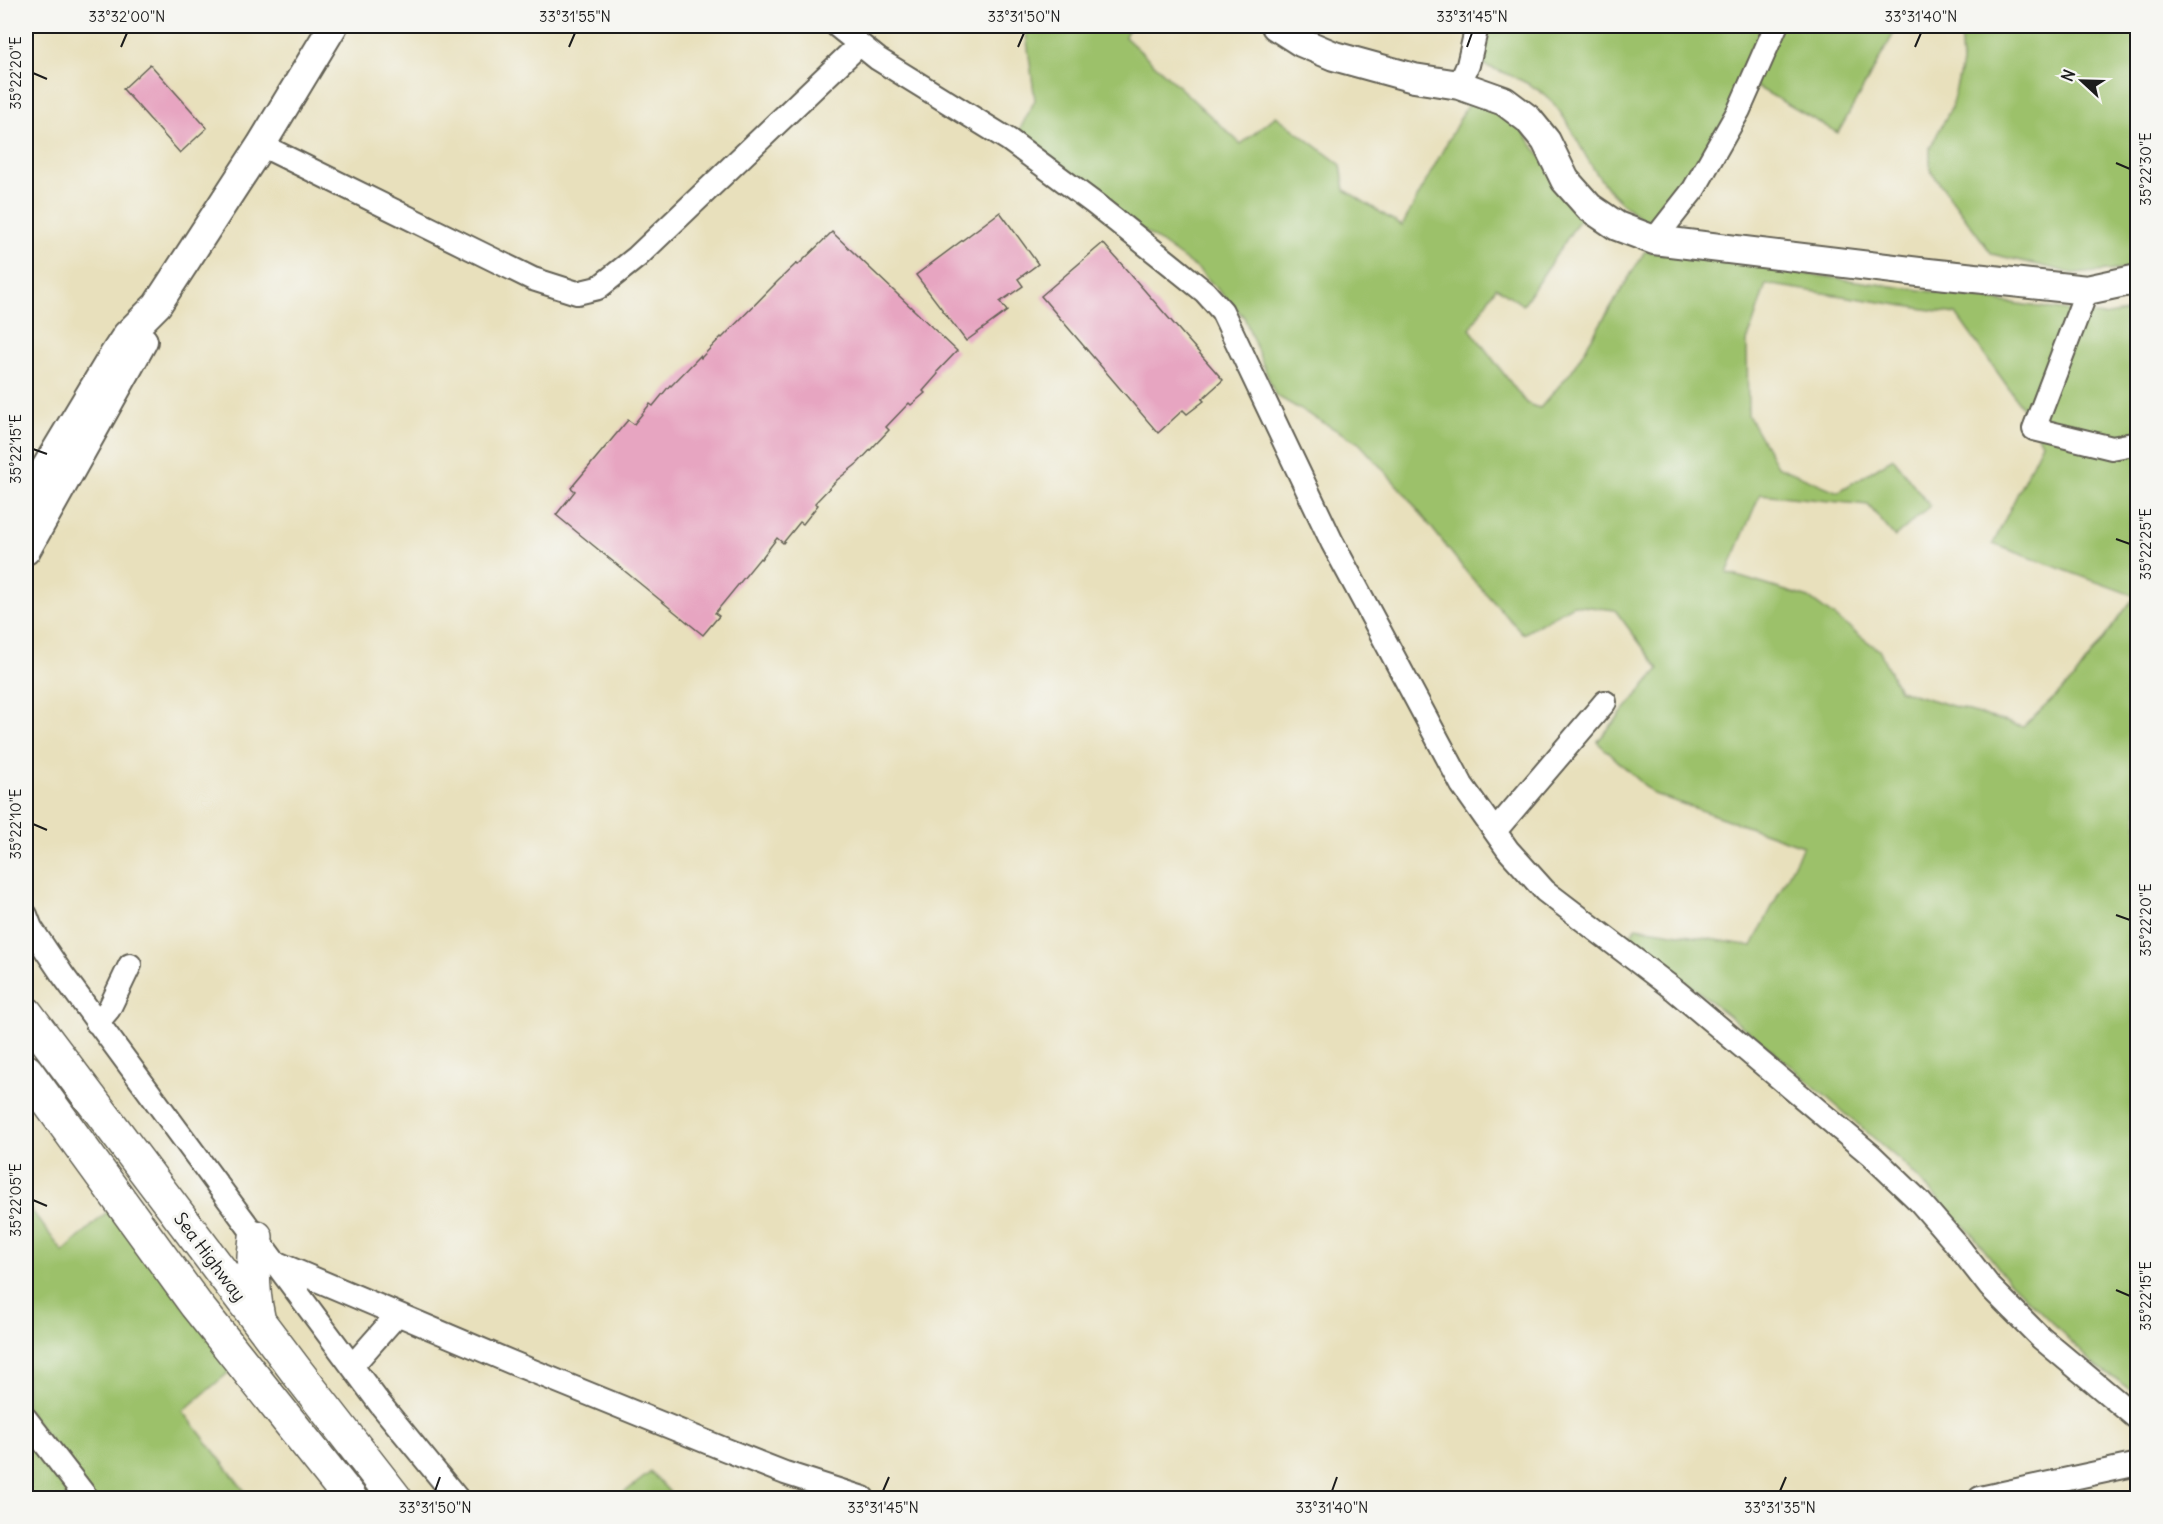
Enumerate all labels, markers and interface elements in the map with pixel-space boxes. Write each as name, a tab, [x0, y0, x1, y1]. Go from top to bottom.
text: 33°32'00"N	[89, 7, 165, 26]
text: 33°31'55"N	[539, 7, 611, 26]
text: 33°31'50"N	[987, 7, 1061, 26]
text: 33°31'45"N	[1436, 7, 1508, 26]
text: 33°31'40"N	[1885, 7, 1957, 26]
text: 35°22'20"E	[6, 36, 25, 110]
north arrow	[2052, 51, 2112, 111]
text: N	[2057, 67, 2079, 84]
text: 35°22'30"E	[2136, 132, 2155, 206]
text: 35°22'15"E	[6, 414, 25, 484]
text: 35°22'25"E	[2136, 508, 2155, 580]
text: 35°22'10"E	[6, 788, 25, 860]
text: 35°22'20"E	[2136, 883, 2155, 957]
text: 35°22'05"E	[6, 1163, 25, 1237]
street label: Sea Highway	[169, 1208, 251, 1306]
text: 35°22'15"E	[2136, 1261, 2155, 1331]
text: 33°31'50"N	[398, 1498, 472, 1517]
text: 33°31'45"N	[847, 1498, 919, 1517]
text: 33°31'40"N	[1296, 1498, 1368, 1517]
text: 33°31'35"N	[1744, 1498, 1816, 1517]

